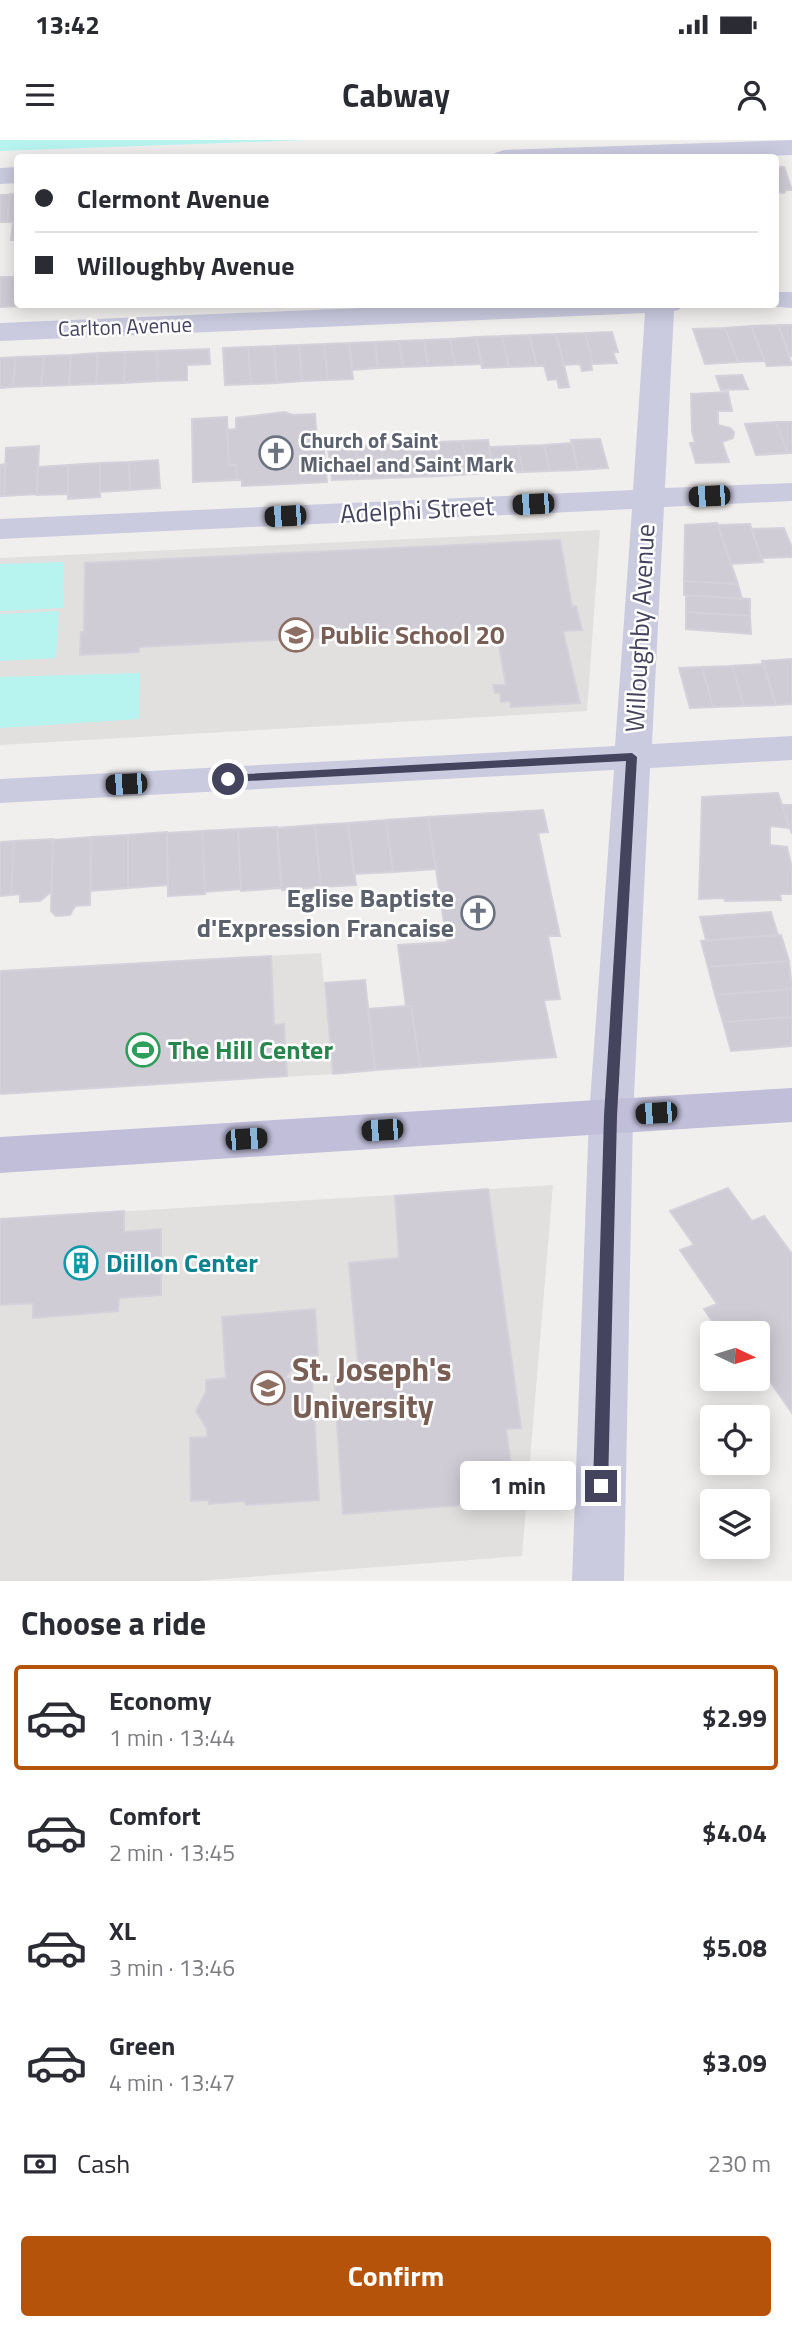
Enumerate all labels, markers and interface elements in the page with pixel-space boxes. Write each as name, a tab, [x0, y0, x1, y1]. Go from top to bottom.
text: 13:42	[35, 5, 100, 44]
text: Cabway	[342, 71, 450, 119]
icon: menu	[21, 76, 59, 114]
icon: person	[733, 76, 771, 114]
text: Clermont Avenue	[77, 179, 270, 218]
text: Willoughby Avenue	[77, 246, 294, 285]
street label: Carlton Avenue	[57, 308, 193, 344]
place label: Church of Saint Michael and Saint Mark	[300, 424, 514, 480]
church icon: Church of Saint Michael and Saint Mark	[257, 434, 295, 472]
car	[688, 484, 731, 508]
street label: Adelphi Street	[339, 486, 495, 533]
car	[512, 492, 555, 516]
car	[264, 504, 307, 528]
street label: Willoughby Avenue	[615, 523, 664, 733]
place label: Public School 20	[320, 615, 505, 654]
school or university icon: Public School 20	[277, 616, 315, 654]
route start	[212, 763, 244, 795]
car	[105, 772, 148, 796]
place label: Eglise Baptiste d'Expression Francaise	[197, 878, 454, 947]
church icon: Eglise Baptiste d'Expression Francaise	[459, 894, 497, 932]
place label: The Hill Center	[168, 1030, 333, 1069]
sports icon: The Hill Center	[124, 1031, 162, 1069]
car	[635, 1101, 678, 1125]
car	[361, 1118, 404, 1142]
car	[225, 1127, 268, 1151]
place label: Diillon Center	[106, 1243, 258, 1282]
building icon: Diillon Center	[62, 1244, 100, 1282]
north arrow	[700, 1321, 770, 1391]
map controls	[700, 1321, 770, 1559]
place label: St. Joseph's University	[292, 1345, 452, 1430]
school or university icon: St. Joseph's University	[249, 1369, 287, 1407]
button: locate	[700, 1405, 770, 1475]
callout: 1 min	[461, 1462, 576, 1510]
text: 1 min	[490, 1468, 546, 1503]
route end	[585, 1470, 617, 1502]
button: layers	[700, 1489, 770, 1559]
text: Choose a ride	[21, 1599, 206, 1647]
text: Economy	[109, 1681, 211, 1720]
icon: car	[25, 1686, 88, 1749]
text: $2.99	[702, 1698, 767, 1737]
text: 1 min · 13:44	[109, 1720, 235, 1755]
text: Comfort	[109, 1796, 201, 1835]
icon: car	[25, 1801, 88, 1864]
text: $4.04	[702, 1813, 767, 1852]
text: 2 min · 13:45	[109, 1835, 235, 1870]
text: XL	[109, 1911, 136, 1950]
icon: car	[25, 1916, 88, 1979]
text: $5.08	[702, 1928, 767, 1967]
text: 3 min · 13:46	[109, 1950, 235, 1985]
text: Green	[109, 2026, 175, 2065]
icon: car	[25, 2031, 88, 2094]
text: $3.09	[702, 2043, 767, 2082]
text: 4 min · 13:47	[109, 2065, 235, 2100]
text: Cash	[77, 2144, 130, 2183]
icon: cash	[21, 2145, 59, 2183]
text: 230 m	[708, 2146, 771, 2181]
button: Confirm	[21, 2236, 771, 2316]

